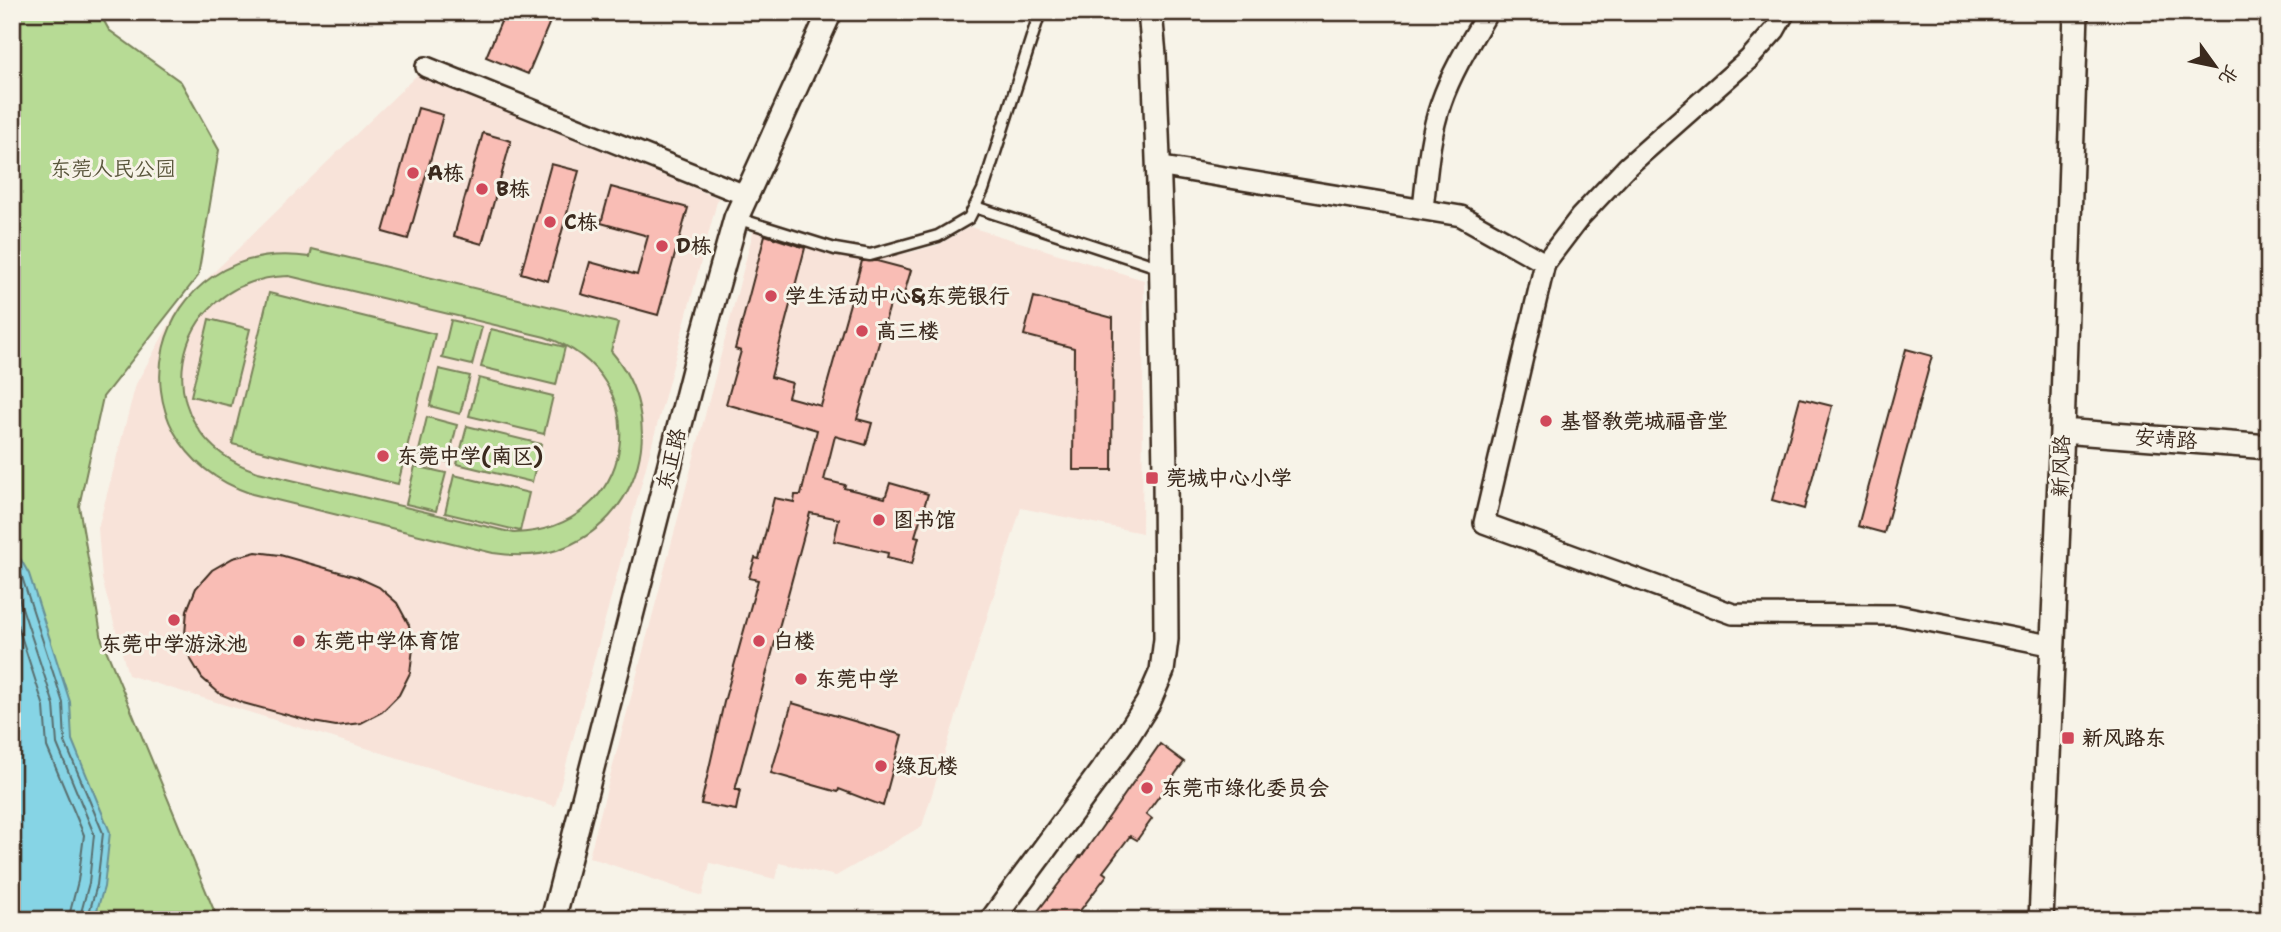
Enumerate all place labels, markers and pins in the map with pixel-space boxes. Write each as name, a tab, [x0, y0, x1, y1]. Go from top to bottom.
place label: A栋	[427, 159, 464, 187]
marker: A栋	[405, 165, 421, 181]
place label: B栋	[496, 175, 530, 203]
marker: B栋	[474, 181, 490, 197]
place label: C栋	[564, 208, 598, 236]
marker: C栋	[542, 214, 558, 230]
place label: D栋	[676, 232, 712, 260]
marker: D栋	[654, 238, 670, 254]
place label: 学生活动中心&东莞银行	[785, 282, 1010, 310]
marker: 学生活动中心&东莞银行	[763, 288, 779, 304]
place label: 高三楼	[876, 317, 939, 345]
marker: 高三楼	[854, 323, 870, 339]
place label: 基督教莞城福音堂	[1560, 407, 1728, 435]
marker: 基督教莞城福音堂	[1538, 413, 1554, 429]
place label: 东莞中学(南区)	[397, 442, 543, 470]
marker: 东莞中学(南区)	[375, 448, 391, 464]
place label: 莞城中心小学	[1166, 464, 1292, 492]
marker: 莞城中心小学	[1144, 470, 1160, 486]
place label: 图书馆	[893, 506, 956, 534]
marker: 图书馆	[871, 512, 887, 528]
marker: 东莞中学游泳池	[166, 612, 182, 628]
place label: 东莞中学体育馆	[313, 627, 460, 655]
place label: 白楼	[773, 627, 815, 655]
place label: 东莞中学游泳池	[101, 630, 248, 658]
marker: 东莞中学体育馆	[291, 633, 307, 649]
marker: 白楼	[751, 633, 767, 649]
place label: 东莞中学	[815, 665, 899, 693]
marker: 东莞中学	[793, 671, 809, 687]
place label: 新风路东	[2082, 724, 2166, 752]
marker: 新风路东	[2060, 730, 2076, 746]
place label: 绿瓦楼	[895, 752, 958, 780]
marker: 绿瓦楼	[873, 758, 889, 774]
place label: 东莞市绿化委员会	[1161, 774, 1329, 802]
marker: 东莞市绿化委员会	[1139, 780, 1155, 796]

